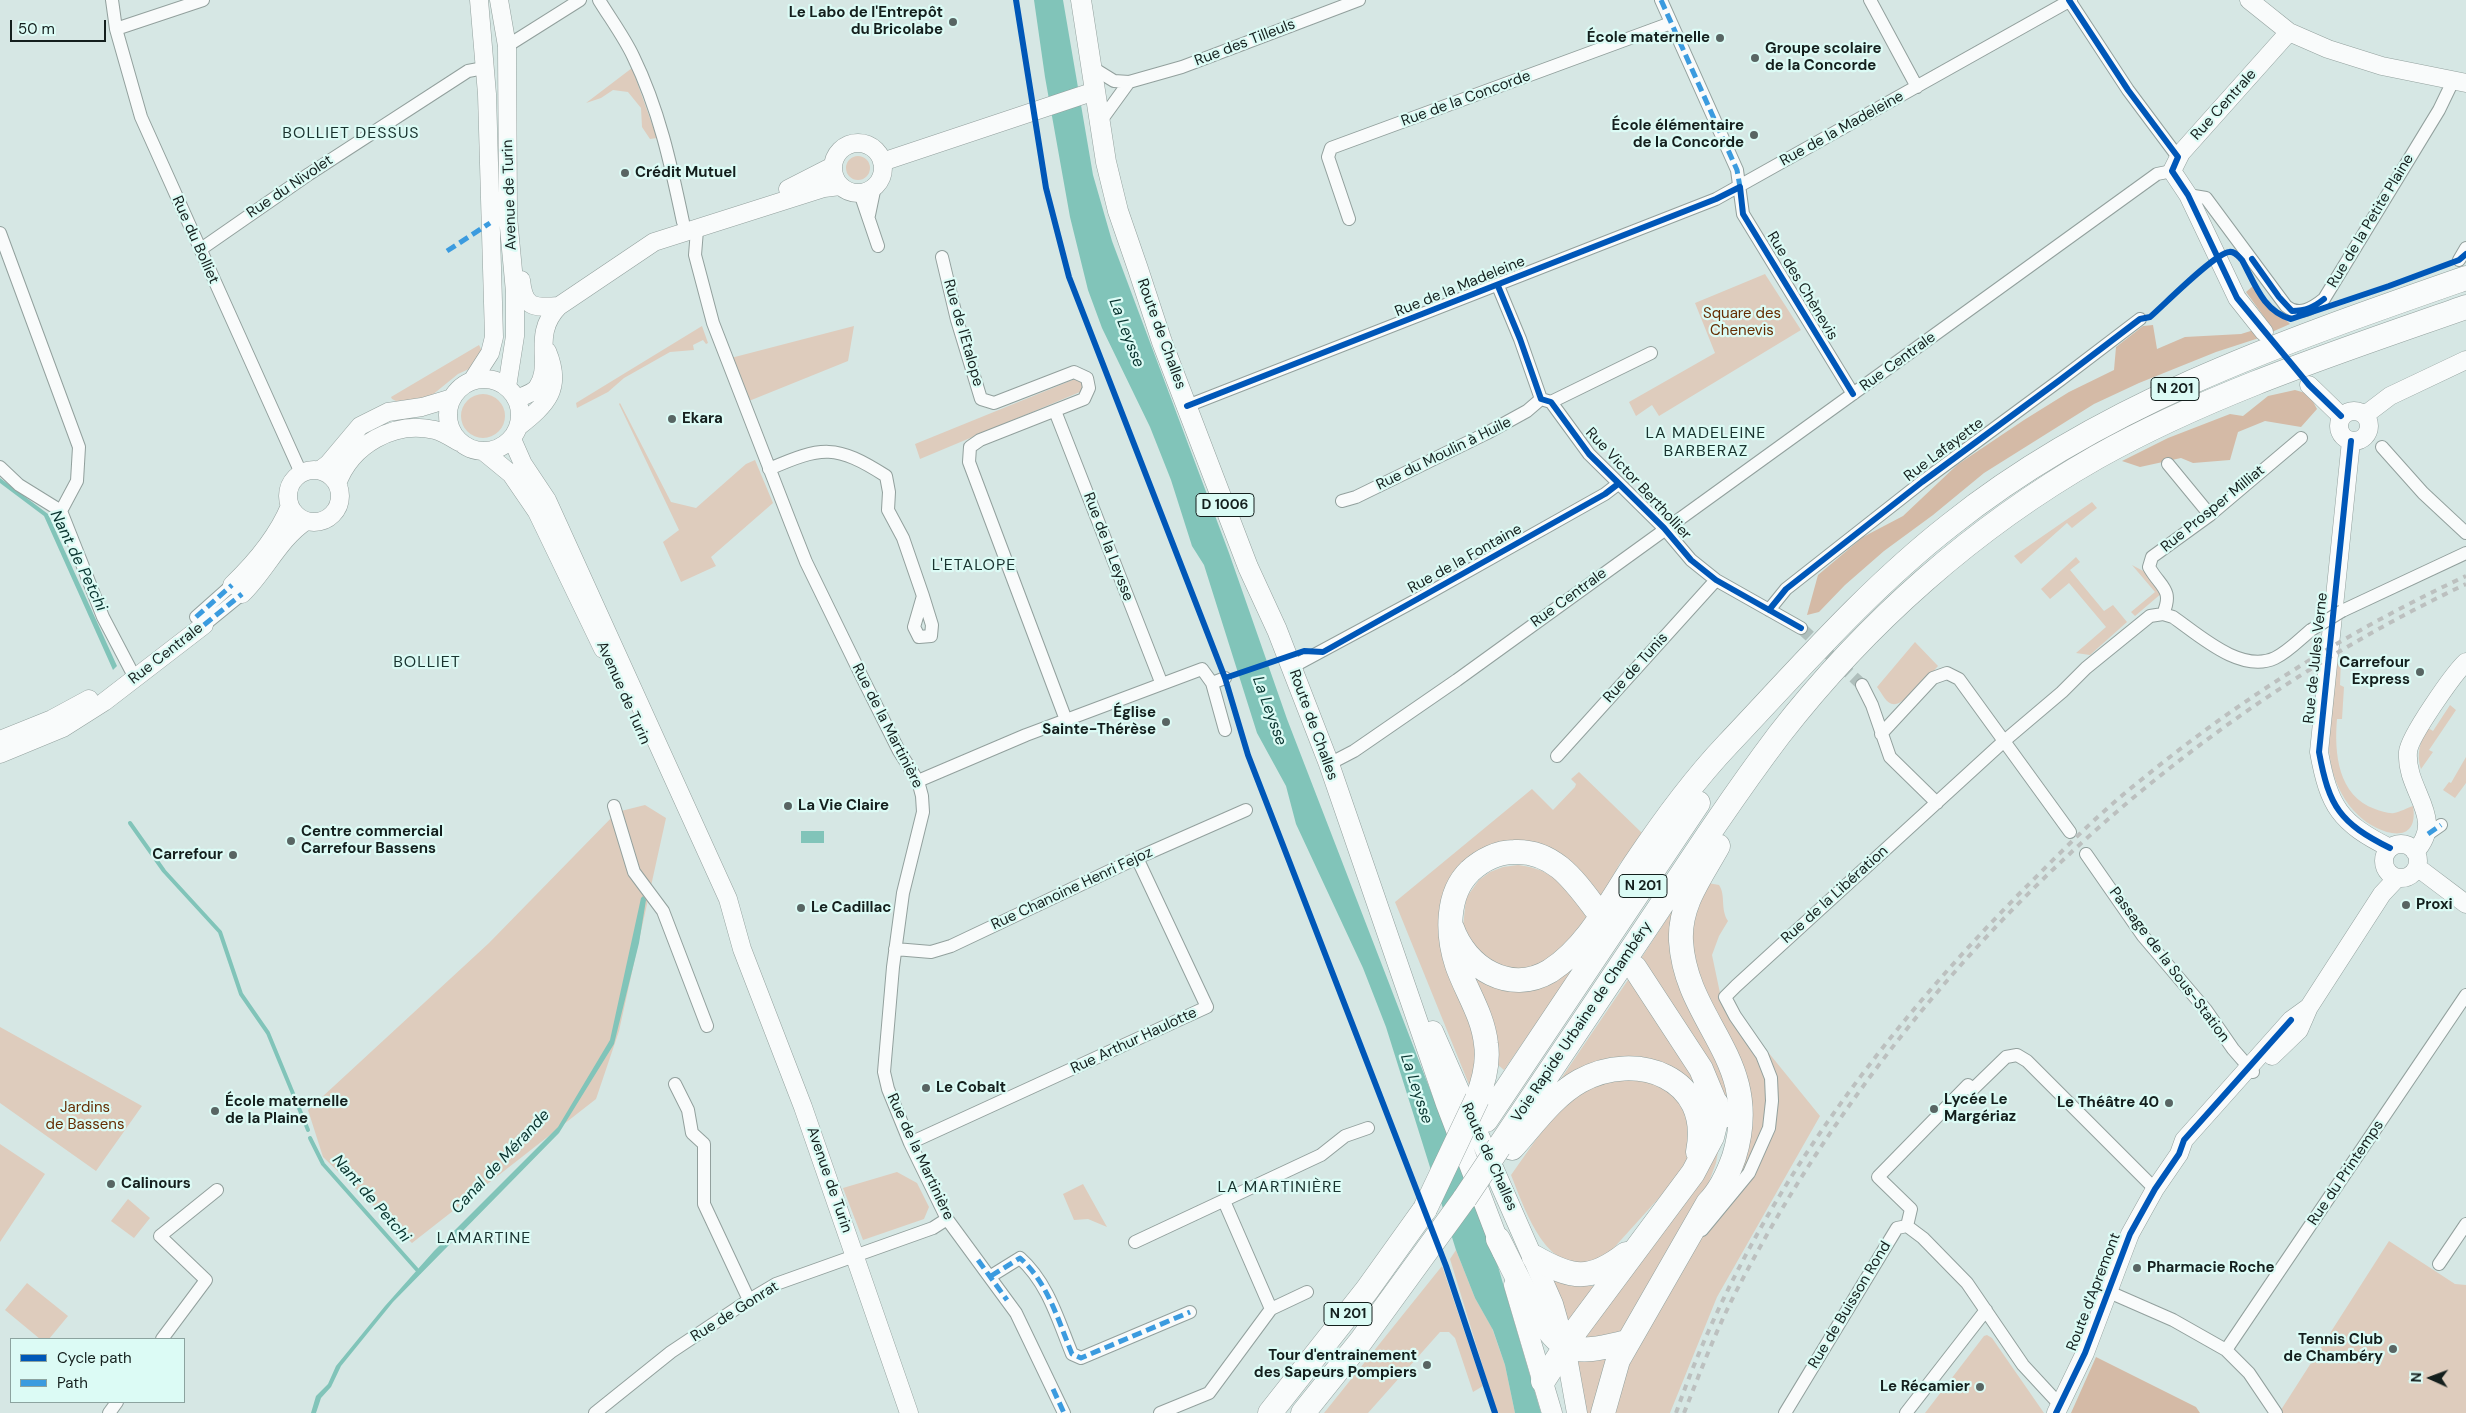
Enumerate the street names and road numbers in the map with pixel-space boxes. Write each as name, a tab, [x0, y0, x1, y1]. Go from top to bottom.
street label: Rue des Tilleuls	[1192, 16, 1298, 70]
street label: Rue Centrale	[2187, 66, 2261, 144]
street label: Rue de la Concorde	[1399, 67, 1533, 131]
street label: Rue de la Madeleine	[1777, 88, 1907, 170]
street label: Avenue de Turin	[499, 139, 521, 251]
street label: Rue de la Petite Plaine	[2324, 151, 2418, 291]
street label: Rue du Nivolet	[244, 152, 336, 222]
street label: Rue du Bolliet	[168, 193, 222, 287]
street label: Rue des Chènevis	[1763, 229, 1841, 343]
street label: Rue de la Madeleine	[1392, 253, 1528, 321]
street label: Route de Challes	[1133, 276, 1189, 392]
street label: Rue de l'Etalope	[939, 277, 987, 389]
street label: Rue Centrale	[1857, 328, 1939, 396]
road number: N 201	[2151, 378, 2199, 400]
street label: Rue du Moulin à Huile	[1374, 413, 1514, 495]
street label: Rue Lafayette	[1901, 414, 1987, 486]
street label: Rue Victor Berthollier	[1581, 424, 1695, 544]
street label: Rue Prosper Milliat	[2158, 462, 2268, 556]
street label: Rue de la Leysse	[1079, 490, 1137, 604]
road number: D 1006	[1196, 494, 1254, 516]
street label: Rue de la Fontaine	[1405, 520, 1525, 598]
street label: Rue Centrale	[1528, 564, 1610, 632]
street label: Rue de Jules Verne	[2300, 592, 2332, 724]
street label: Rue Centrale	[125, 619, 207, 689]
street label: Rue de Tunis	[1600, 629, 1672, 707]
street label: Avenue de Turin	[592, 639, 654, 747]
street label: Rue de la Martinière	[848, 661, 926, 791]
street label: Route de Challes	[1285, 667, 1341, 783]
street label: Rue de la Libération	[1778, 842, 1892, 948]
street label: Rue Chanoine Henri Fejoz	[988, 844, 1156, 934]
road number: N 201	[1619, 874, 1667, 898]
street label: Passage de la Sous-Station	[2105, 884, 2233, 1046]
street label: Voie Rapide Urbaine de Chambéry	[1508, 918, 1656, 1126]
street label: Rue Arthur Haulotte	[1068, 1004, 1200, 1078]
street label: Rue de la Martinière	[883, 1091, 957, 1223]
street label: Route de Challes	[1457, 1100, 1521, 1214]
street label: Rue du Printemps	[2304, 1117, 2388, 1229]
street label: Avenue de Turin	[802, 1125, 856, 1235]
street label: Route d'Apremont	[2063, 1230, 2125, 1354]
street label: Rue de Buisson Rond	[1805, 1238, 1895, 1372]
street label: Rue de Gonrat	[688, 1278, 782, 1346]
road number: N 201	[1324, 1302, 1372, 1326]

